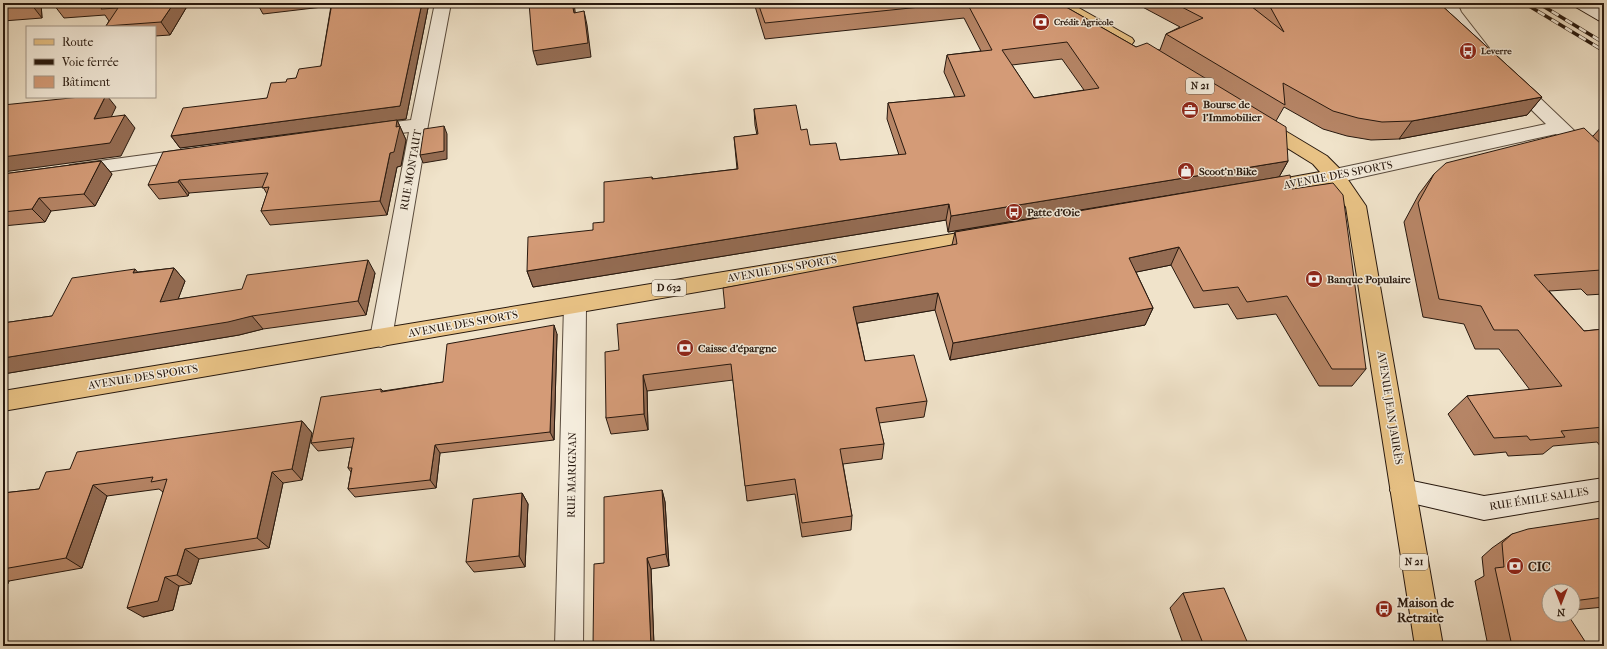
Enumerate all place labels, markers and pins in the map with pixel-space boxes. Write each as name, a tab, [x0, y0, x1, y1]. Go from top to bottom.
bank icon: Crédit Agricole	[1031, 12, 1051, 32]
place label: Crédit Agricole	[1054, 17, 1114, 28]
bus stop icon: Leverre	[1458, 41, 1478, 61]
place label: Leverre	[1481, 46, 1512, 56]
place label: Bourse de l'Immobilier	[1202, 98, 1262, 124]
office icon: Bourse de l'Immobilier	[1180, 100, 1200, 120]
shop icon: Scoot'n Bike	[1176, 161, 1196, 181]
place label: Scoot'n Bike	[1199, 165, 1258, 178]
bus stop icon: Patte d'Oie	[1004, 202, 1024, 222]
place label: Patte d'Oie	[1027, 206, 1080, 219]
bank icon: Banque Populaire	[1304, 269, 1324, 289]
place label: Banque Populaire	[1327, 273, 1411, 286]
bank icon: Caisse d'épargne	[675, 338, 695, 358]
place label: Caisse d'épargne	[698, 342, 777, 355]
bank icon: CIC	[1505, 556, 1525, 576]
place label: CIC	[1528, 559, 1551, 574]
place label: Maison de Retraite	[1396, 595, 1454, 625]
bus stop icon: Maison de Retraite	[1374, 599, 1394, 619]

